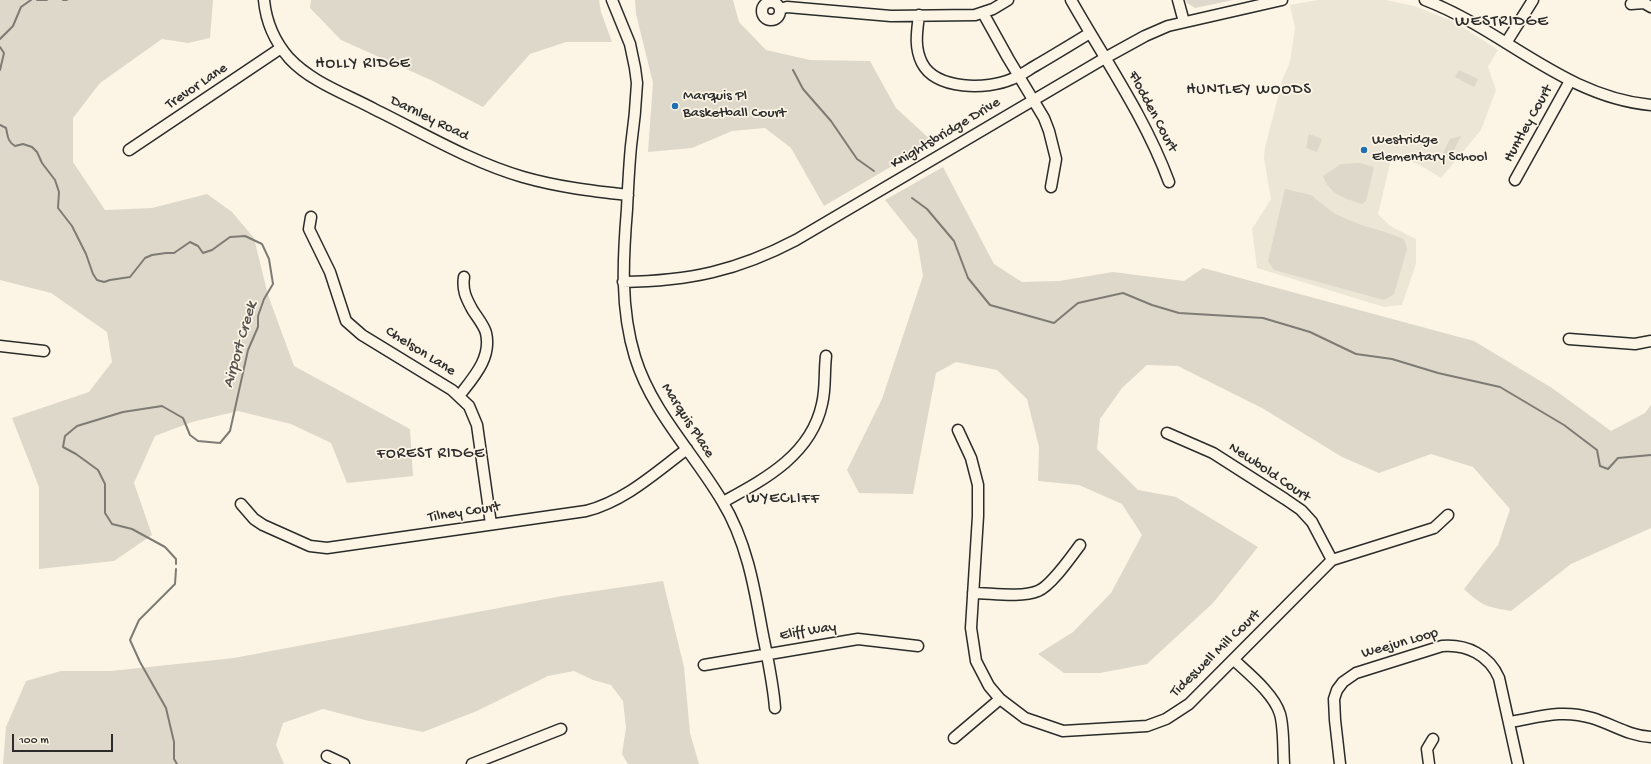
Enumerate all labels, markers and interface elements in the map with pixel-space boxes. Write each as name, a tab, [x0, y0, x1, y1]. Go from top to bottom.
district label: WESTRIDGE	[1455, 12, 1549, 32]
district label: HOLLY RIDGE	[315, 55, 411, 75]
street label: Trevor Lane	[163, 60, 231, 114]
street label: Flodden Court	[1123, 68, 1181, 156]
district label: HUNTLEY WOODS	[1186, 81, 1312, 101]
street label: Huntley Court	[1500, 82, 1558, 166]
place label: Marquis Pl Basketball Court	[683, 88, 786, 123]
street label: Darnley Road	[387, 92, 471, 146]
street label: Knightsbridge Drive	[888, 94, 1004, 174]
marker: Marquis Pl Basketball Court	[670, 101, 680, 111]
place label: Westridge Elementary School	[1372, 132, 1488, 167]
marker: Westridge Elementary School	[1359, 145, 1369, 155]
water label: Airport Creek	[220, 300, 262, 390]
street label: Chelson Lane	[381, 323, 459, 381]
street label: Marquis Place	[656, 380, 718, 462]
street label: Newbold Court	[1225, 439, 1313, 507]
district label: FOREST RIDGE	[377, 445, 485, 465]
district label: WYECLIFF	[746, 490, 820, 510]
street label: Tilney Court	[427, 498, 501, 528]
street label: Tideswell Mill Court	[1167, 606, 1265, 702]
street label: Eliff Way	[778, 619, 838, 645]
street label: Weejun Loop	[1360, 624, 1440, 664]
scale bar	[14, 726, 115, 752]
text: 100 m	[19, 734, 49, 748]

